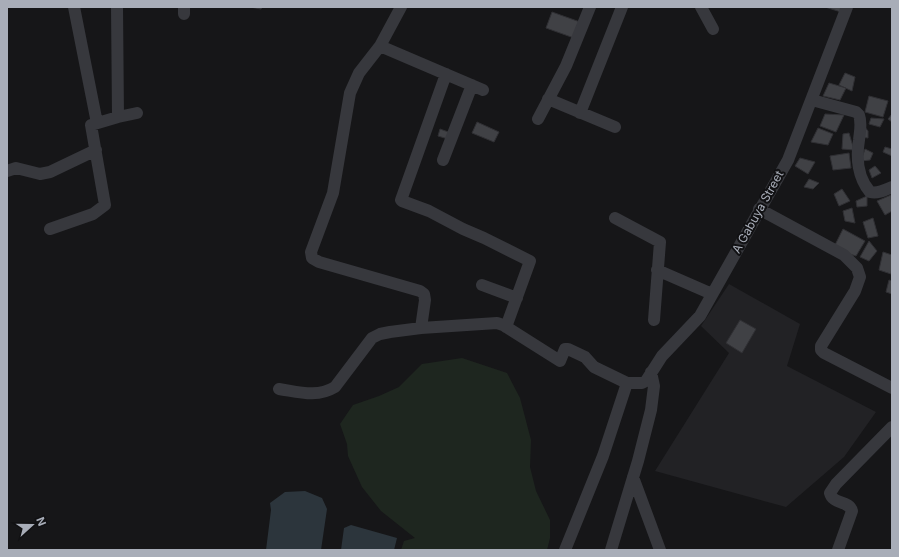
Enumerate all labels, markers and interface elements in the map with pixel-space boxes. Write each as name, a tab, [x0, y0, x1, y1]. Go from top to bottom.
street label: A Gabuya Street	[729, 168, 787, 256]
north arrow	[12, 505, 52, 545]
text: N	[33, 515, 49, 528]

